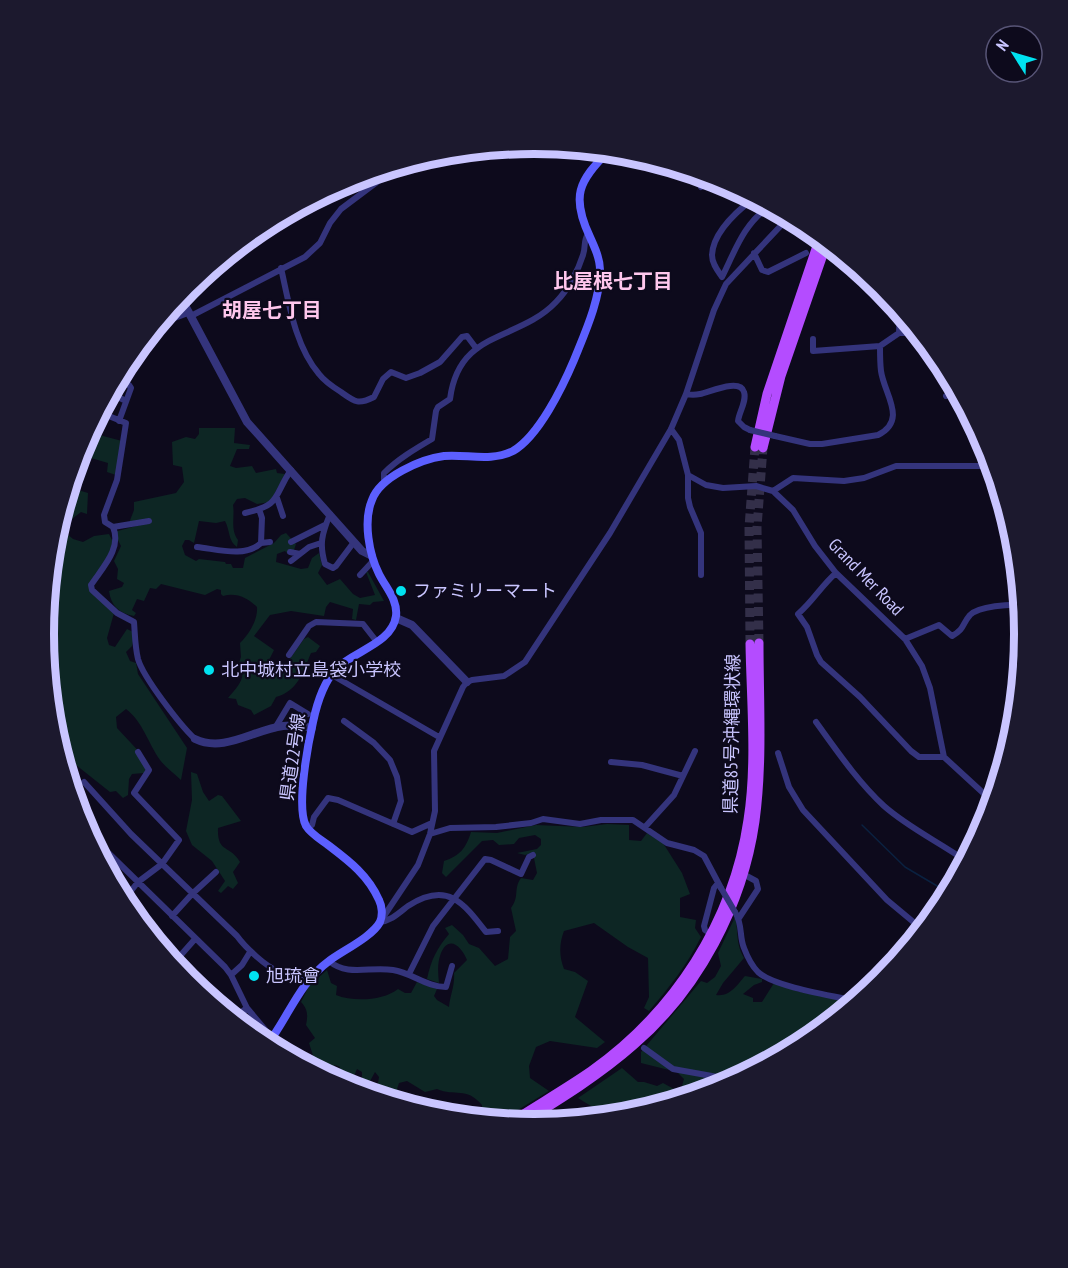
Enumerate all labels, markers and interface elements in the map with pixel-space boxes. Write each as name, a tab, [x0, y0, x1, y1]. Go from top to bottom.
north arrow	[984, 24, 1044, 84]
text: N	[991, 36, 1013, 54]
district label: 比屋根七丁目	[553, 268, 673, 294]
district label: 胡屋七丁目	[222, 297, 322, 323]
street label: Grand Mer Road	[824, 533, 909, 620]
place label: ファミリーマート	[413, 579, 557, 602]
marker: ファミリーマート	[394, 584, 408, 598]
street label: 県道85号沖縄環状線	[719, 654, 744, 814]
place label: 北中城村立島袋小学校	[221, 658, 401, 681]
marker: 北中城村立島袋小学校	[202, 663, 216, 677]
street label: 県道22号線	[275, 712, 310, 802]
place label: 旭琉會	[266, 964, 320, 987]
marker: 旭琉會	[247, 969, 261, 983]

